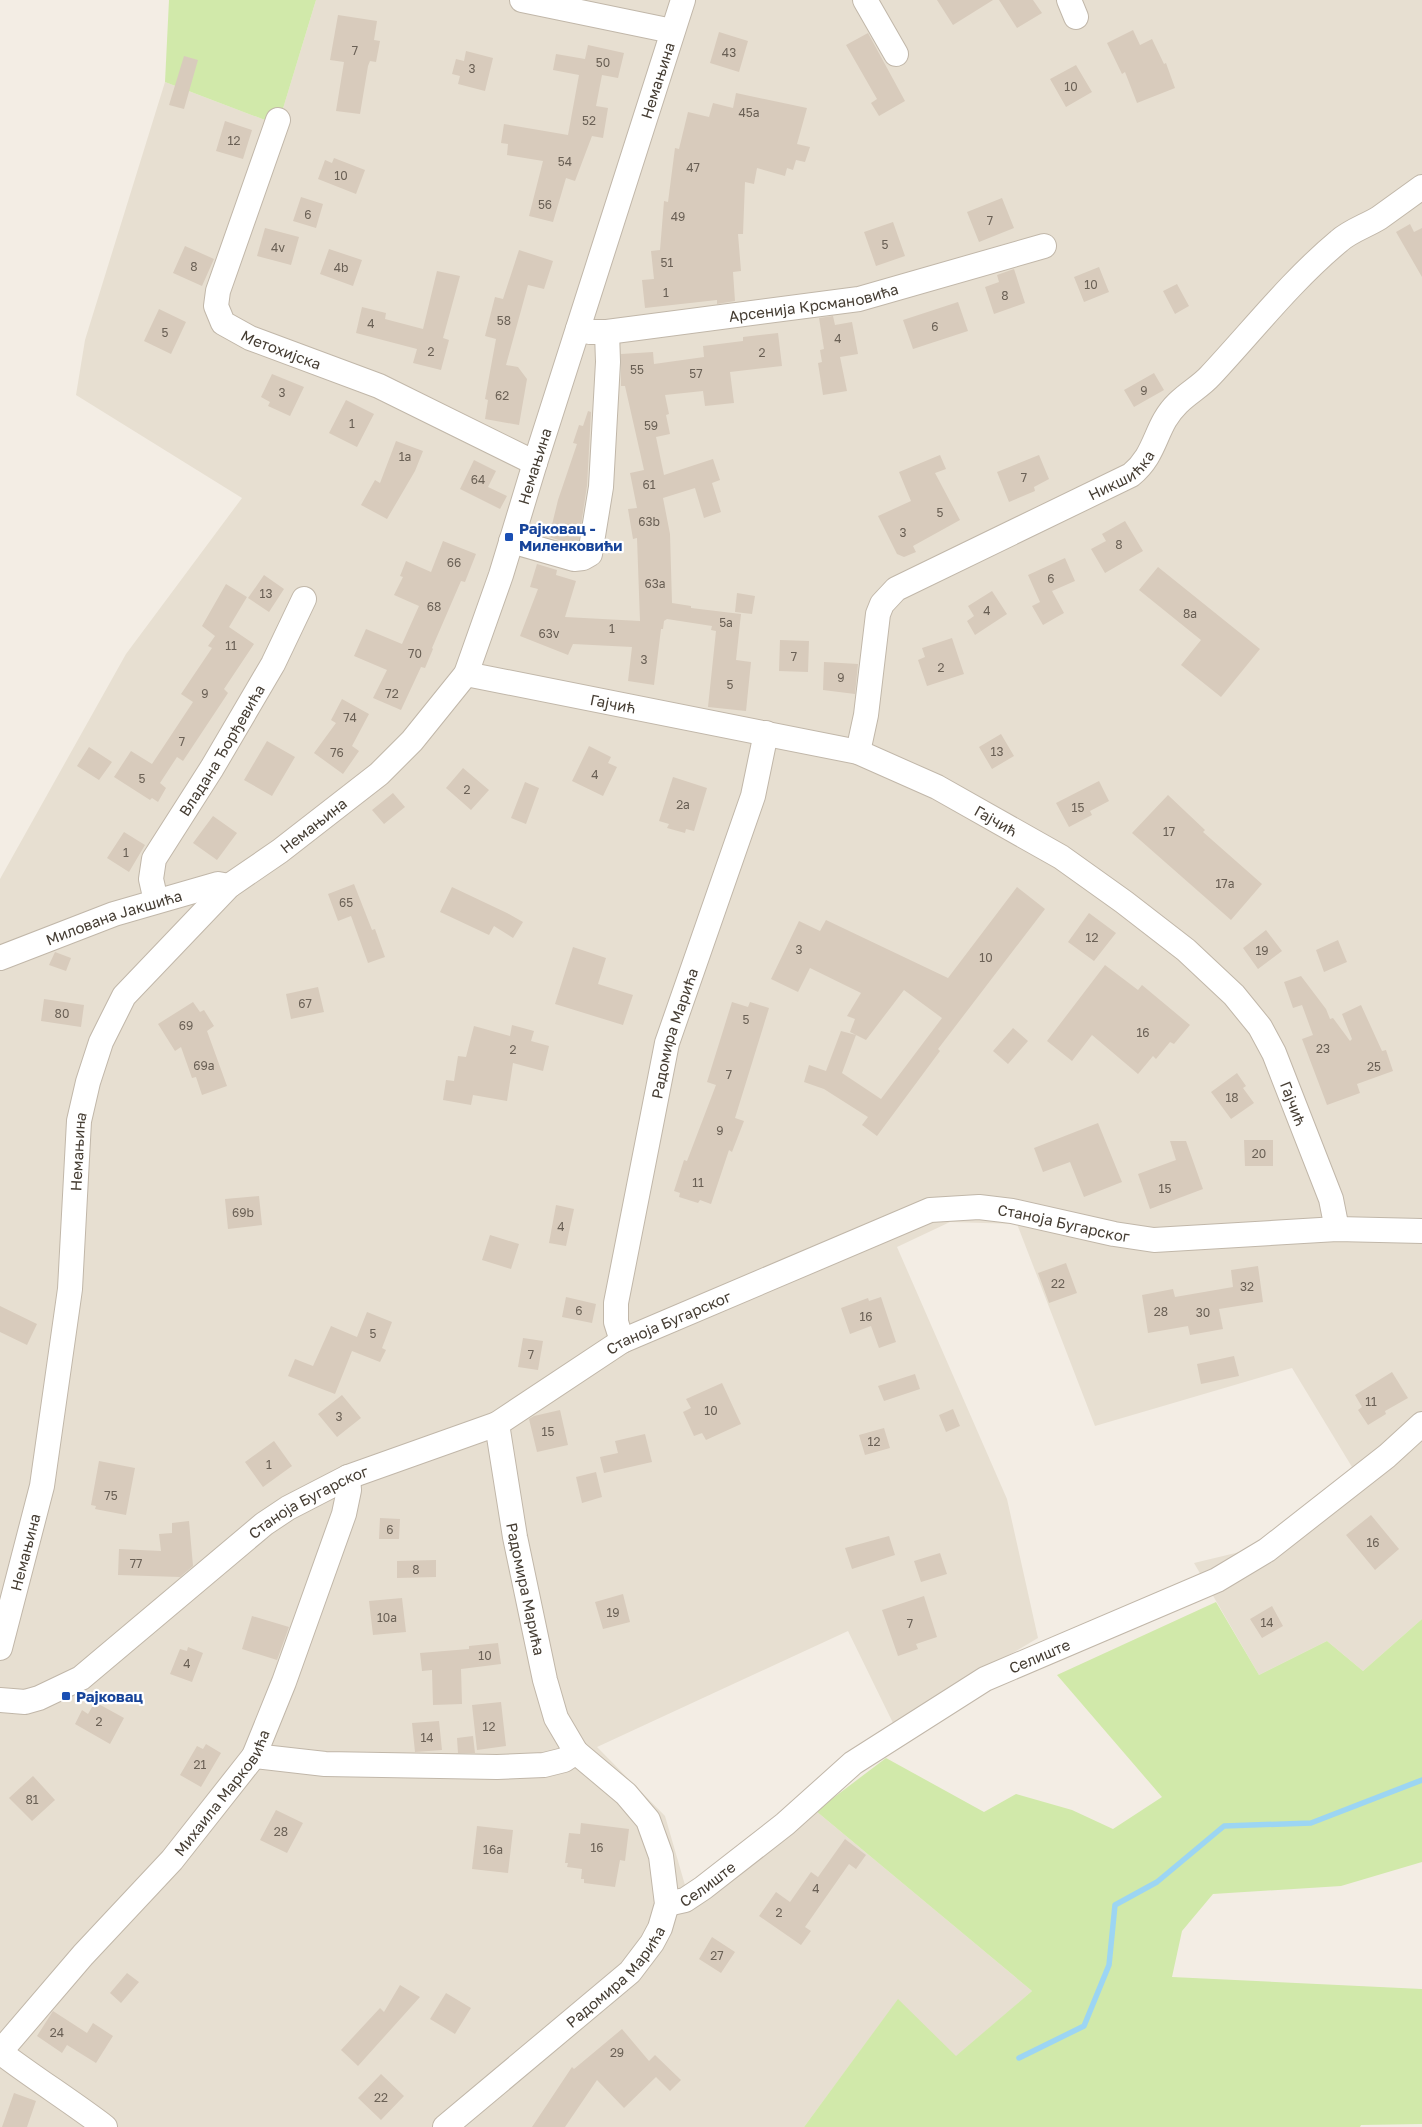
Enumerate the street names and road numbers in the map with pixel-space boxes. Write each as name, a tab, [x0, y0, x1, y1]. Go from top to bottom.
street label: Немањина	[637, 40, 678, 121]
street label: Арсенија Крсмановића	[728, 279, 900, 325]
street label: Метохијска	[238, 326, 324, 373]
street label: Немањина	[514, 426, 555, 507]
street label: Никшићка	[1085, 447, 1158, 503]
street label: Владана Ђорђевића	[175, 681, 268, 819]
street label: Гајчић	[589, 690, 638, 717]
street label: Немањина	[276, 794, 350, 857]
street label: Гајчић	[972, 801, 1021, 840]
street label: Милована Јакшића	[43, 886, 184, 949]
street label: Радомира Марића	[647, 966, 701, 1100]
street label: Гајчић	[1277, 1079, 1310, 1128]
street label: Немањина	[66, 1110, 90, 1192]
street label: Станоја Бугарског	[997, 1200, 1131, 1245]
street label: Станоја Бугарског	[603, 1287, 734, 1358]
street label: Станоја Бугарског	[245, 1462, 371, 1542]
street label: Немањина	[6, 1512, 44, 1593]
street label: Радомира Марића	[503, 1521, 549, 1657]
street label: Селиште	[1006, 1635, 1073, 1677]
street label: Михаила Марковића	[170, 1727, 273, 1859]
street label: Селиште	[676, 1857, 739, 1910]
street label: Радомира Марића	[562, 1923, 668, 2031]

